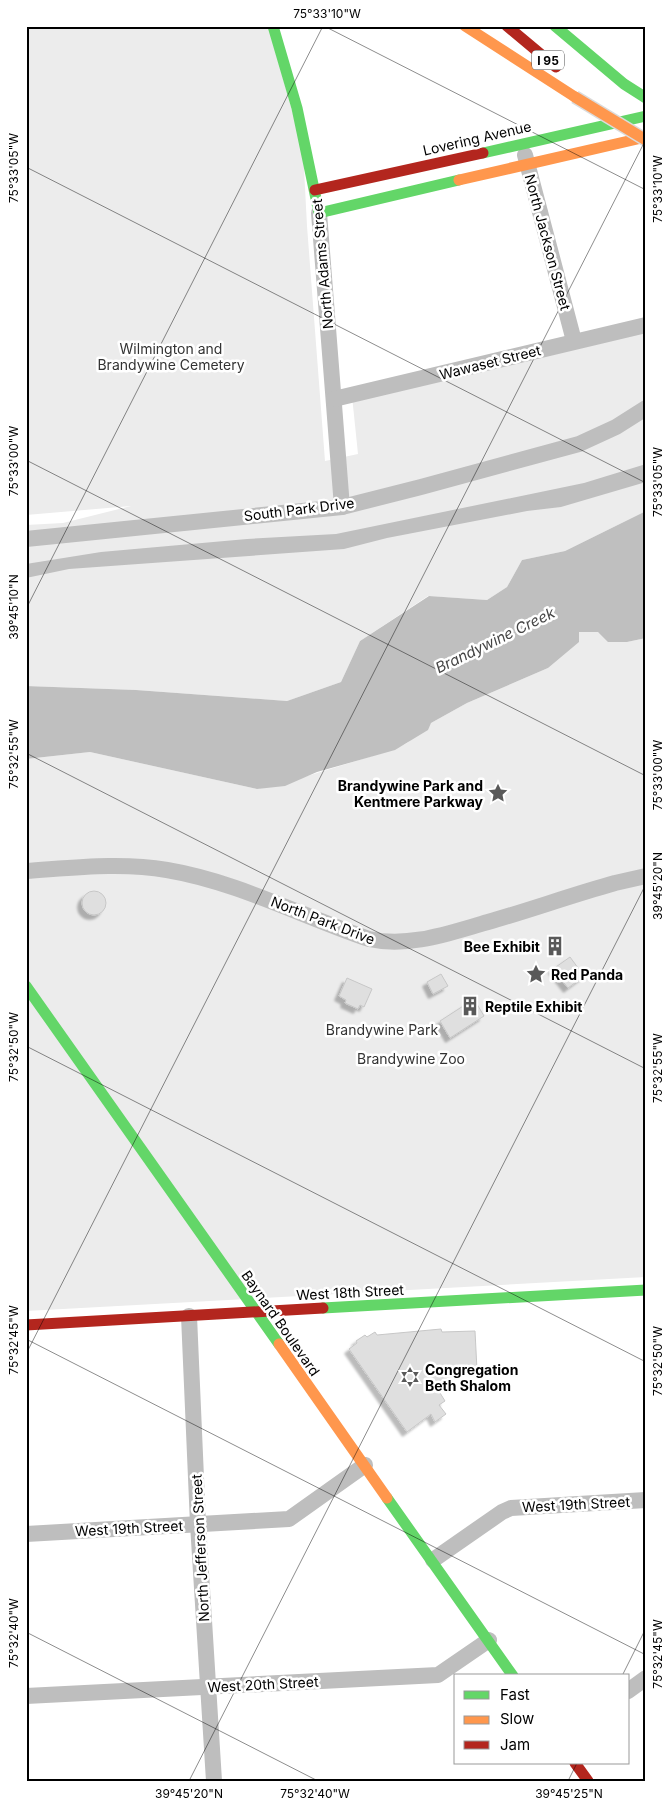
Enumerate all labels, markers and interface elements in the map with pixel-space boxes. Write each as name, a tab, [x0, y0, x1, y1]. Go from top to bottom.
text: 75°33'10"W	[293, 6, 361, 21]
road number: I 95	[532, 50, 564, 70]
street label: Lovering Avenue	[421, 117, 533, 159]
text: 75°33'05"W	[6, 133, 21, 203]
text: 75°33'10"W	[650, 155, 665, 223]
street label: North Jackson Street	[522, 172, 574, 312]
street label: North Adams Street	[308, 198, 336, 330]
park label: Wilmington and Brandywine Cemetery	[97, 340, 245, 373]
street label: Wawaset Street	[438, 341, 543, 383]
text: 75°33'00"W	[6, 426, 21, 496]
text: 75°33'05"W	[650, 447, 665, 517]
street label: South Park Drive	[243, 494, 355, 524]
text: 39°45'10"N	[6, 574, 21, 640]
water label: Brandywine Creek	[432, 603, 558, 677]
text: 75°32'55"W	[6, 719, 21, 789]
text: 75°33'00"W	[650, 740, 665, 810]
place label: Brandywine Park and Kentmere Parkway	[338, 777, 484, 810]
place icon: Brandywine Park and Kentmere Parkway	[487, 782, 509, 804]
text: 39°45'20"N	[650, 852, 665, 920]
street label: North Park Drive	[269, 892, 377, 948]
building icon: Bee Exhibit	[544, 935, 566, 957]
place label: Bee Exhibit	[464, 938, 540, 955]
place icon: Red Panda	[525, 963, 547, 985]
place label: Red Panda	[551, 966, 623, 983]
building icon: Reptile Exhibit	[459, 995, 481, 1017]
place label: Reptile Exhibit	[485, 998, 582, 1015]
text: 75°32'50"W	[6, 1012, 21, 1082]
park label: Brandywine Park	[326, 1021, 438, 1038]
text: 75°32'55"W	[650, 1033, 665, 1103]
park label: Brandywine Zoo	[357, 1050, 465, 1067]
street label: Baynard Boulevard	[238, 1267, 324, 1379]
street label: West 18th Street	[296, 1281, 405, 1303]
text: 75°32'45"W	[6, 1305, 21, 1375]
text: 75°32'50"W	[650, 1326, 665, 1396]
place label: Congregation Beth Shalom	[425, 1361, 518, 1394]
synagogue icon: Congregation Beth Shalom	[399, 1366, 421, 1388]
street label: North Jefferson Street	[188, 1473, 212, 1622]
street label: West 19th Street	[522, 1493, 631, 1515]
street label: West 19th Street	[75, 1517, 184, 1539]
text: 75°32'40"W	[6, 1598, 21, 1668]
text: 75°32'45"W	[650, 1619, 665, 1689]
street label: West 20th Street	[207, 1673, 319, 1695]
legend	[454, 1674, 630, 1764]
text: Fast	[500, 1685, 530, 1704]
text: Slow	[500, 1709, 534, 1728]
text: Jam	[500, 1735, 530, 1754]
text: 39°45'20"N	[155, 1786, 223, 1801]
text: 75°32'40"W	[280, 1786, 350, 1801]
text: 39°45'25"N	[535, 1786, 603, 1801]

